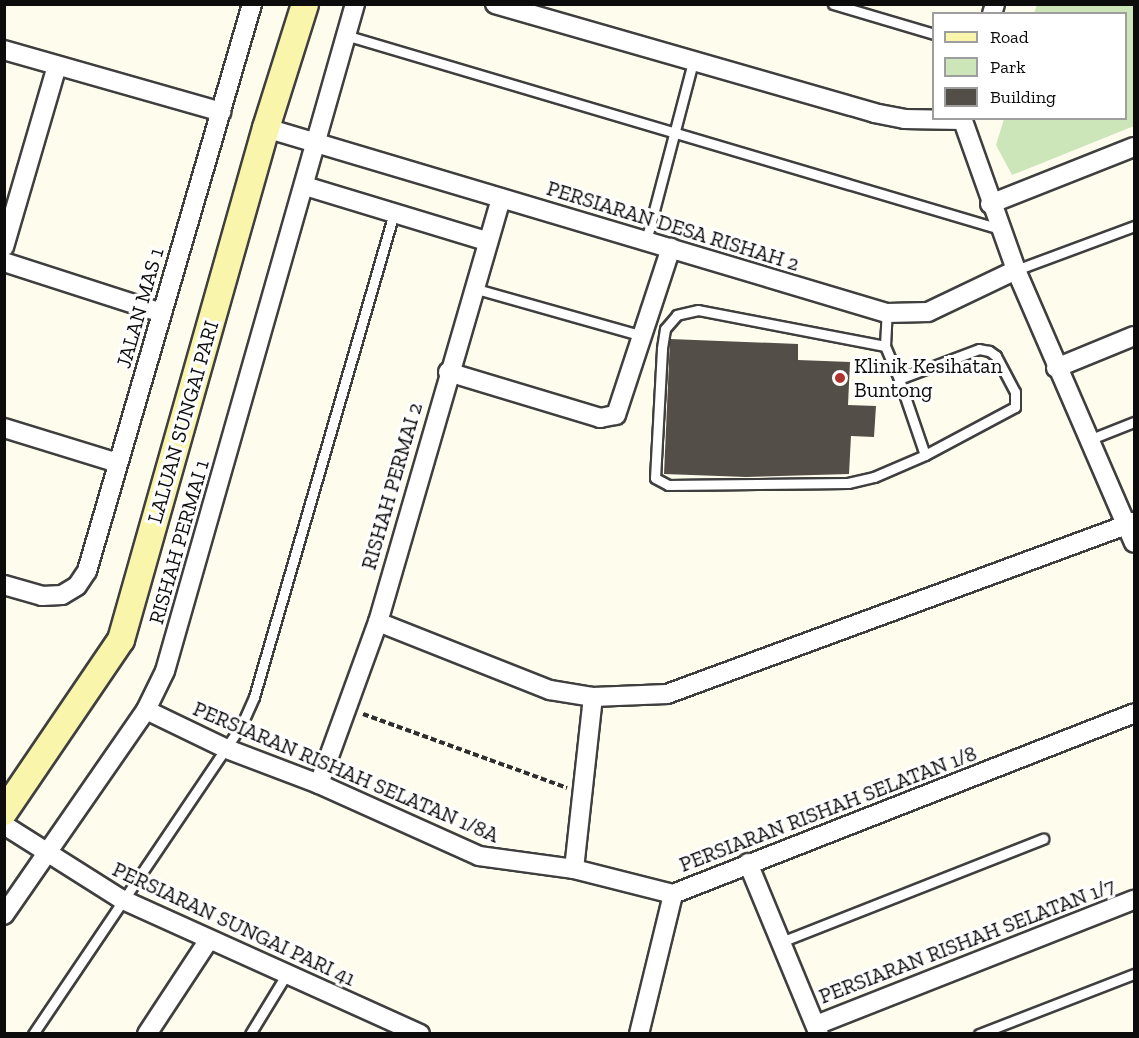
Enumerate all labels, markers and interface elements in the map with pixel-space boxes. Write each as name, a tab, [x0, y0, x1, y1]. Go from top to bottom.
legend	[932, 12, 1127, 120]
text: Road	[990, 26, 1029, 48]
text: Park	[990, 56, 1026, 78]
text: Building	[990, 86, 1056, 108]
street label: PERSIARAN DESA RISHAH 2	[543, 175, 803, 277]
street label: JALAN MAS 1	[111, 245, 169, 371]
street label: LALUAN SUNGAI PARI	[142, 318, 224, 526]
place label: Klinik Kesihatan Buntong	[854, 353, 1002, 403]
marker: Klinik Kesihatan Buntong	[831, 369, 849, 387]
street label: RISHAH PERMAI 2	[356, 400, 428, 572]
street label: RISHAH PERMAI 1	[143, 457, 215, 627]
street label: PERSIARAN RISHAH SELATAN 1/8A	[189, 696, 503, 848]
street label: PERSIARAN RISHAH SELATAN 1/8	[676, 741, 980, 877]
street label: PERSIARAN SUNGAI PARI 41	[109, 857, 359, 991]
street label: PERSIARAN RISHAH SELATAN 1/7	[816, 873, 1118, 1009]

